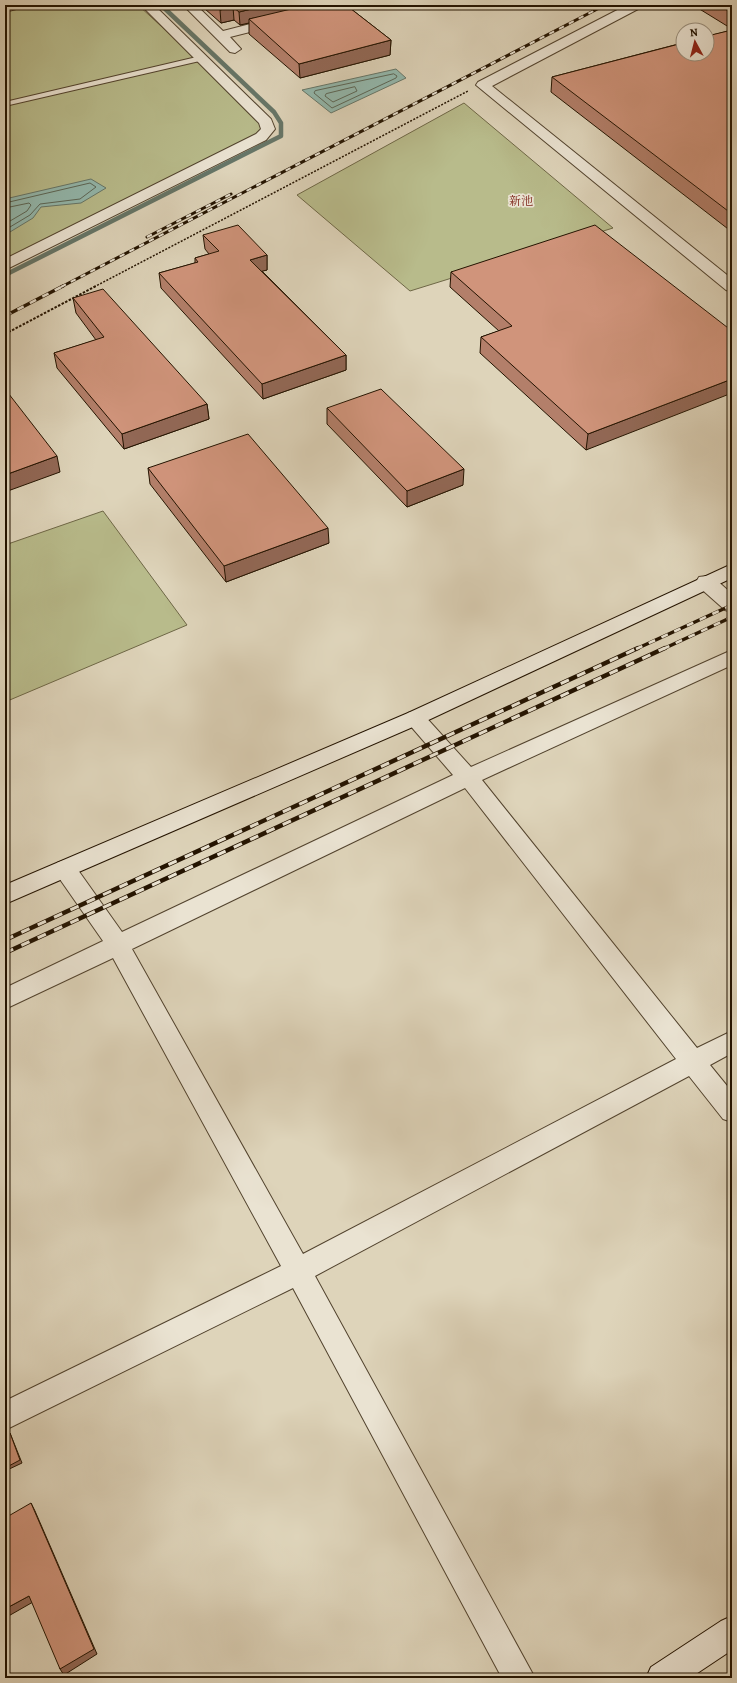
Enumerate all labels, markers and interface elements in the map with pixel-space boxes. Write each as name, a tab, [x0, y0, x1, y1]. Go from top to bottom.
north arrow	[675, 22, 715, 62]
text: N	[689, 25, 699, 41]
district label: 新池	[509, 193, 533, 209]

